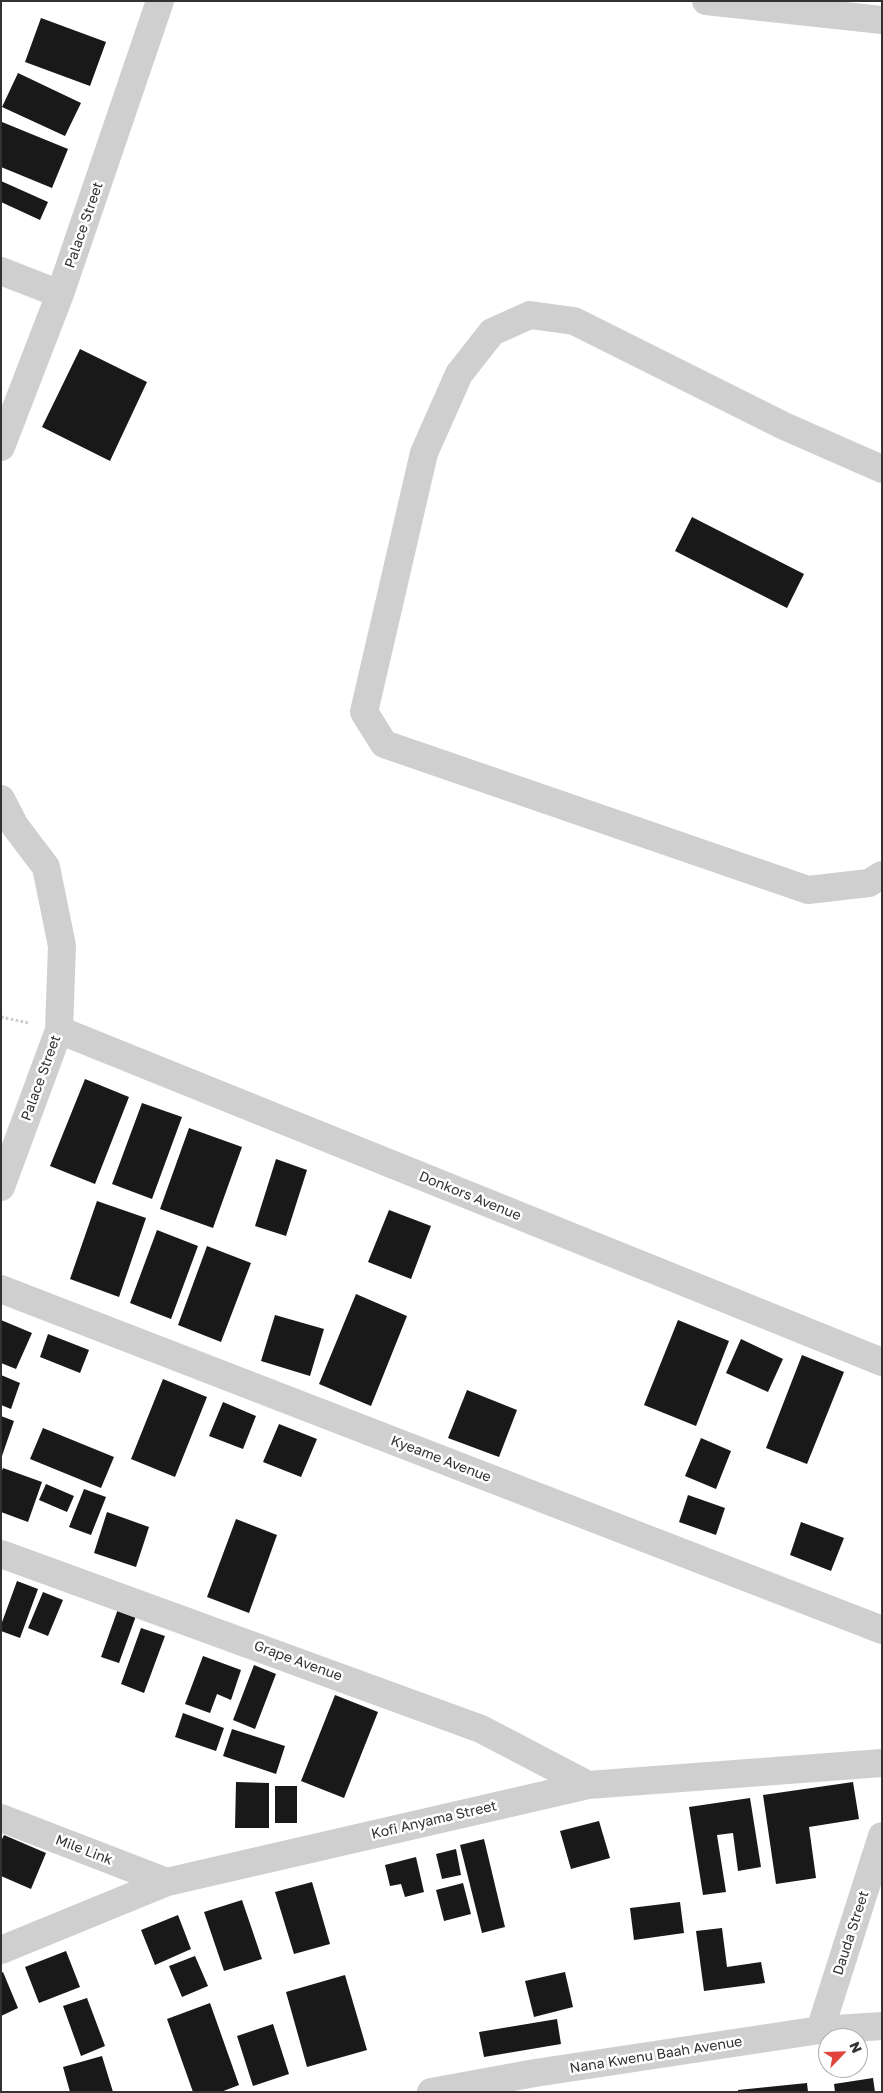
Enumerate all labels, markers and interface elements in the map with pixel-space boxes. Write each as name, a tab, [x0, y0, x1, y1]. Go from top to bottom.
street label: Palace Street	[61, 180, 107, 270]
street label: Palace Street	[18, 1033, 64, 1123]
street label: Donkors Avenue	[416, 1168, 524, 1224]
street label: Kyeame Avenue	[388, 1432, 494, 1486]
street label: Grape Avenue	[252, 1637, 344, 1685]
street label: Kofi Anyama Street	[370, 1797, 498, 1843]
street label: Mile Link	[53, 1831, 115, 1869]
street label: Dauda Street	[829, 1889, 873, 1977]
north arrow	[818, 2028, 868, 2078]
street label: Nana Kwenu Baah Avenue	[569, 2033, 743, 2077]
text: N	[846, 2039, 866, 2055]

